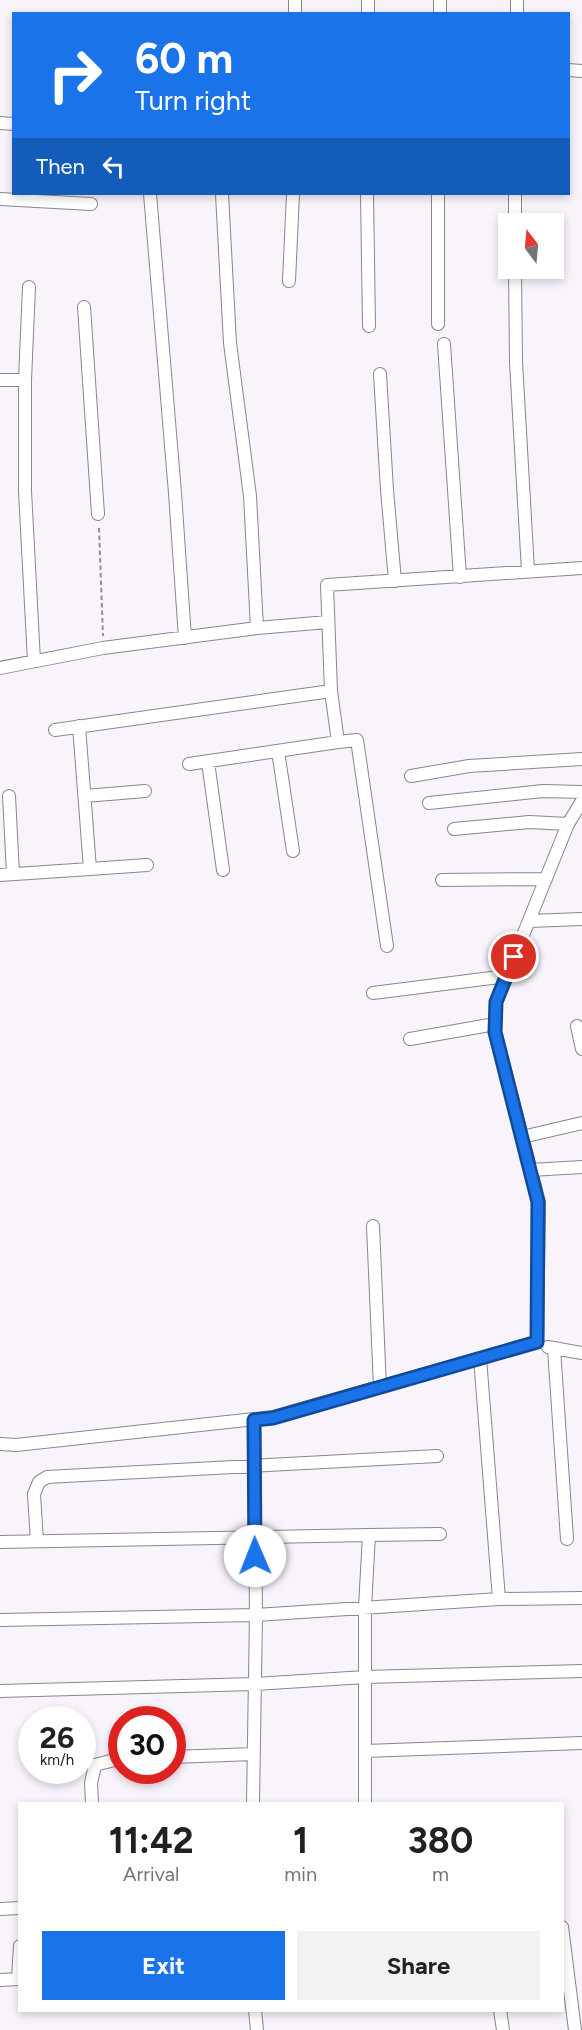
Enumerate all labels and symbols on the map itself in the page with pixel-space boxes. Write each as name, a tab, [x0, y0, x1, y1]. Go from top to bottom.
north arrow	[498, 213, 564, 279]
pin	[488, 931, 539, 982]
position arrow	[223, 1524, 287, 1588]
speed limit sign: 30	[108, 1706, 186, 1784]

